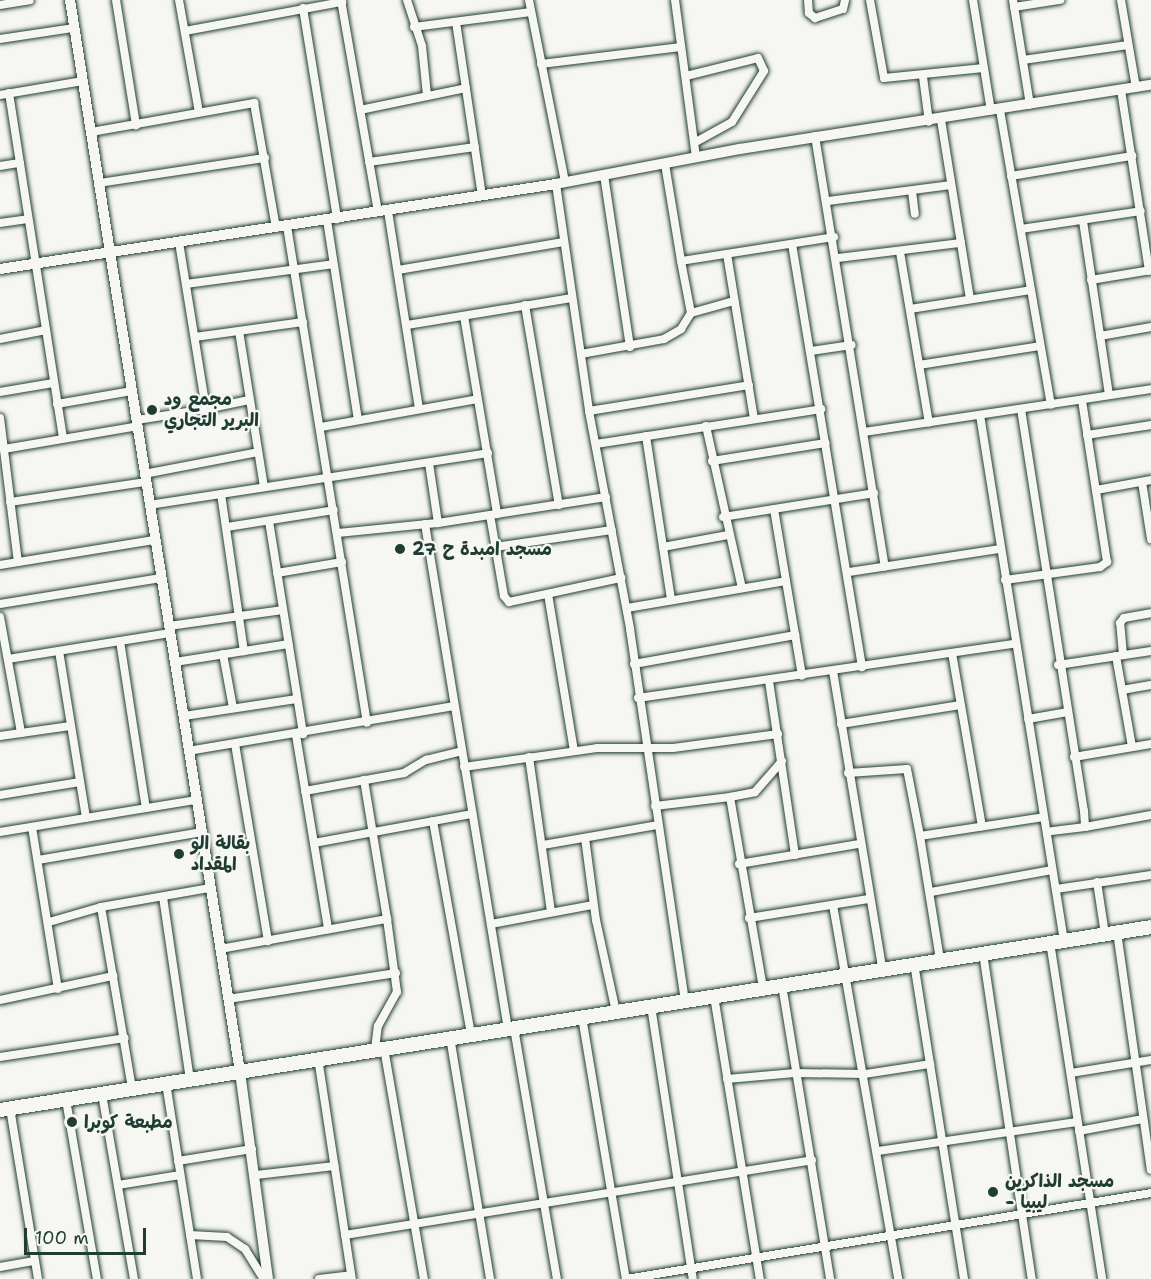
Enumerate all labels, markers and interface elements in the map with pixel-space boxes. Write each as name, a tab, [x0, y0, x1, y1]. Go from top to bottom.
place label: مجمع ود البرير التجاري	[164, 389, 259, 432]
marker: مجمع ود البرير التجاري	[145, 403, 159, 417]
place label: مسجد امبدة ح 27	[412, 538, 552, 560]
marker: مسجد امبدة ح 27	[393, 542, 407, 556]
place label: بقالة الو المقداد	[191, 833, 250, 876]
marker: بقالة الو المقداد	[172, 847, 186, 861]
place label: مطبعة كوبرا	[84, 1111, 173, 1133]
marker: مطبعة كوبرا	[65, 1115, 79, 1129]
place label: مسجد الذاكرين - ليبيا	[1005, 1171, 1114, 1214]
marker: مسجد الذاكرين - ليبيا	[986, 1185, 1000, 1199]
scale bar	[27, 1216, 148, 1254]
text: 100 m	[35, 1226, 89, 1250]

